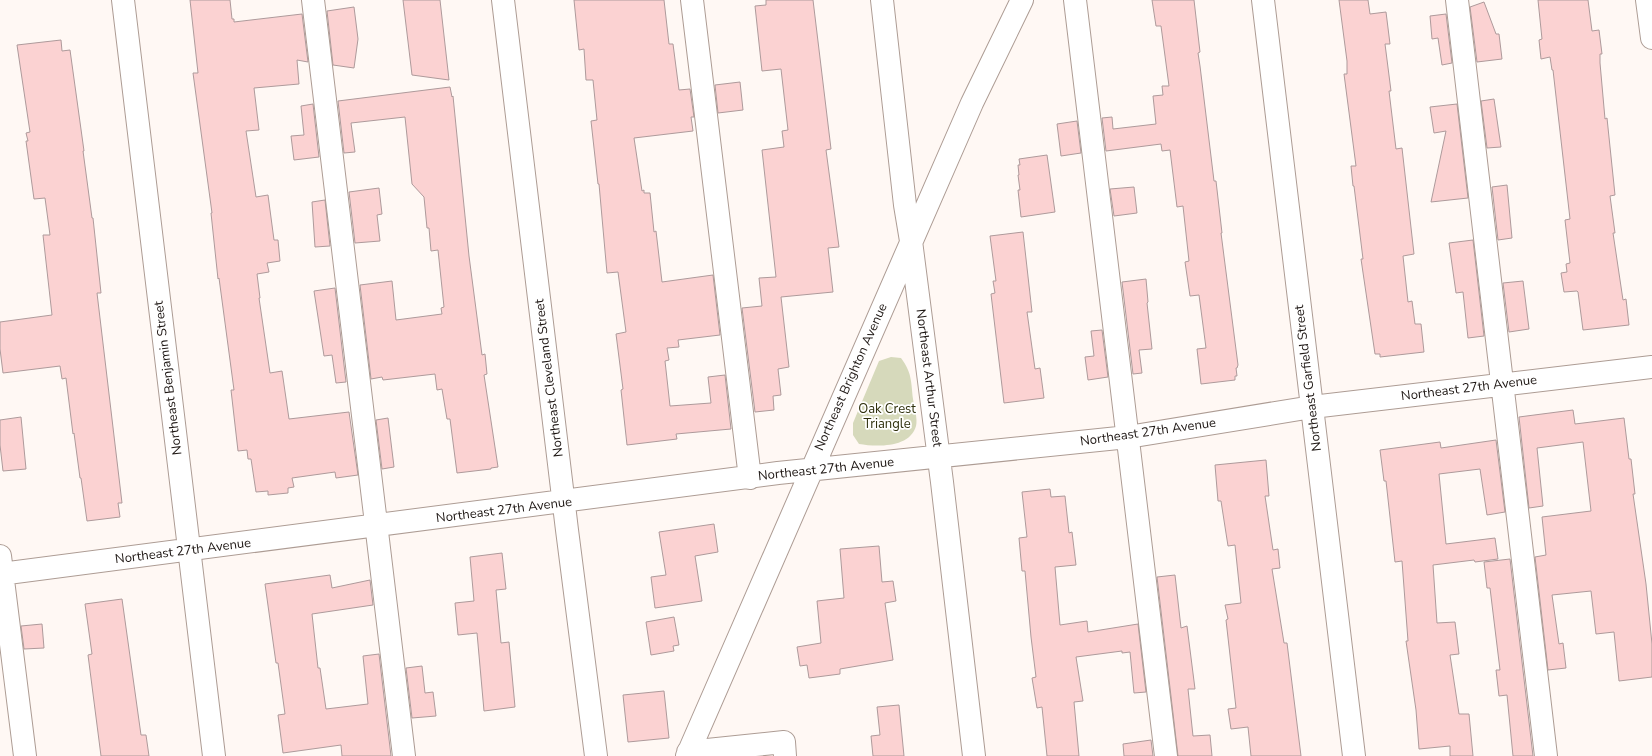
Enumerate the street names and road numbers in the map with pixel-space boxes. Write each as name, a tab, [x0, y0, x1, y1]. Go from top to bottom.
street label: Northeast Cleveland Street	[530, 298, 568, 458]
street label: Northeast Benjamin Street	[150, 300, 186, 456]
street label: Northeast Brighton Avenue	[810, 300, 892, 454]
street label: Northeast Garfield Street	[1290, 303, 1326, 452]
street label: Northeast Arthur Street	[912, 308, 946, 448]
street label: Northeast 27th Avenue	[1400, 371, 1538, 405]
street label: Northeast 27th Avenue	[1079, 414, 1217, 450]
street label: Northeast 27th Avenue	[757, 453, 895, 485]
street label: Northeast 27th Avenue	[435, 493, 573, 527]
street label: Northeast 27th Avenue	[114, 534, 252, 568]

